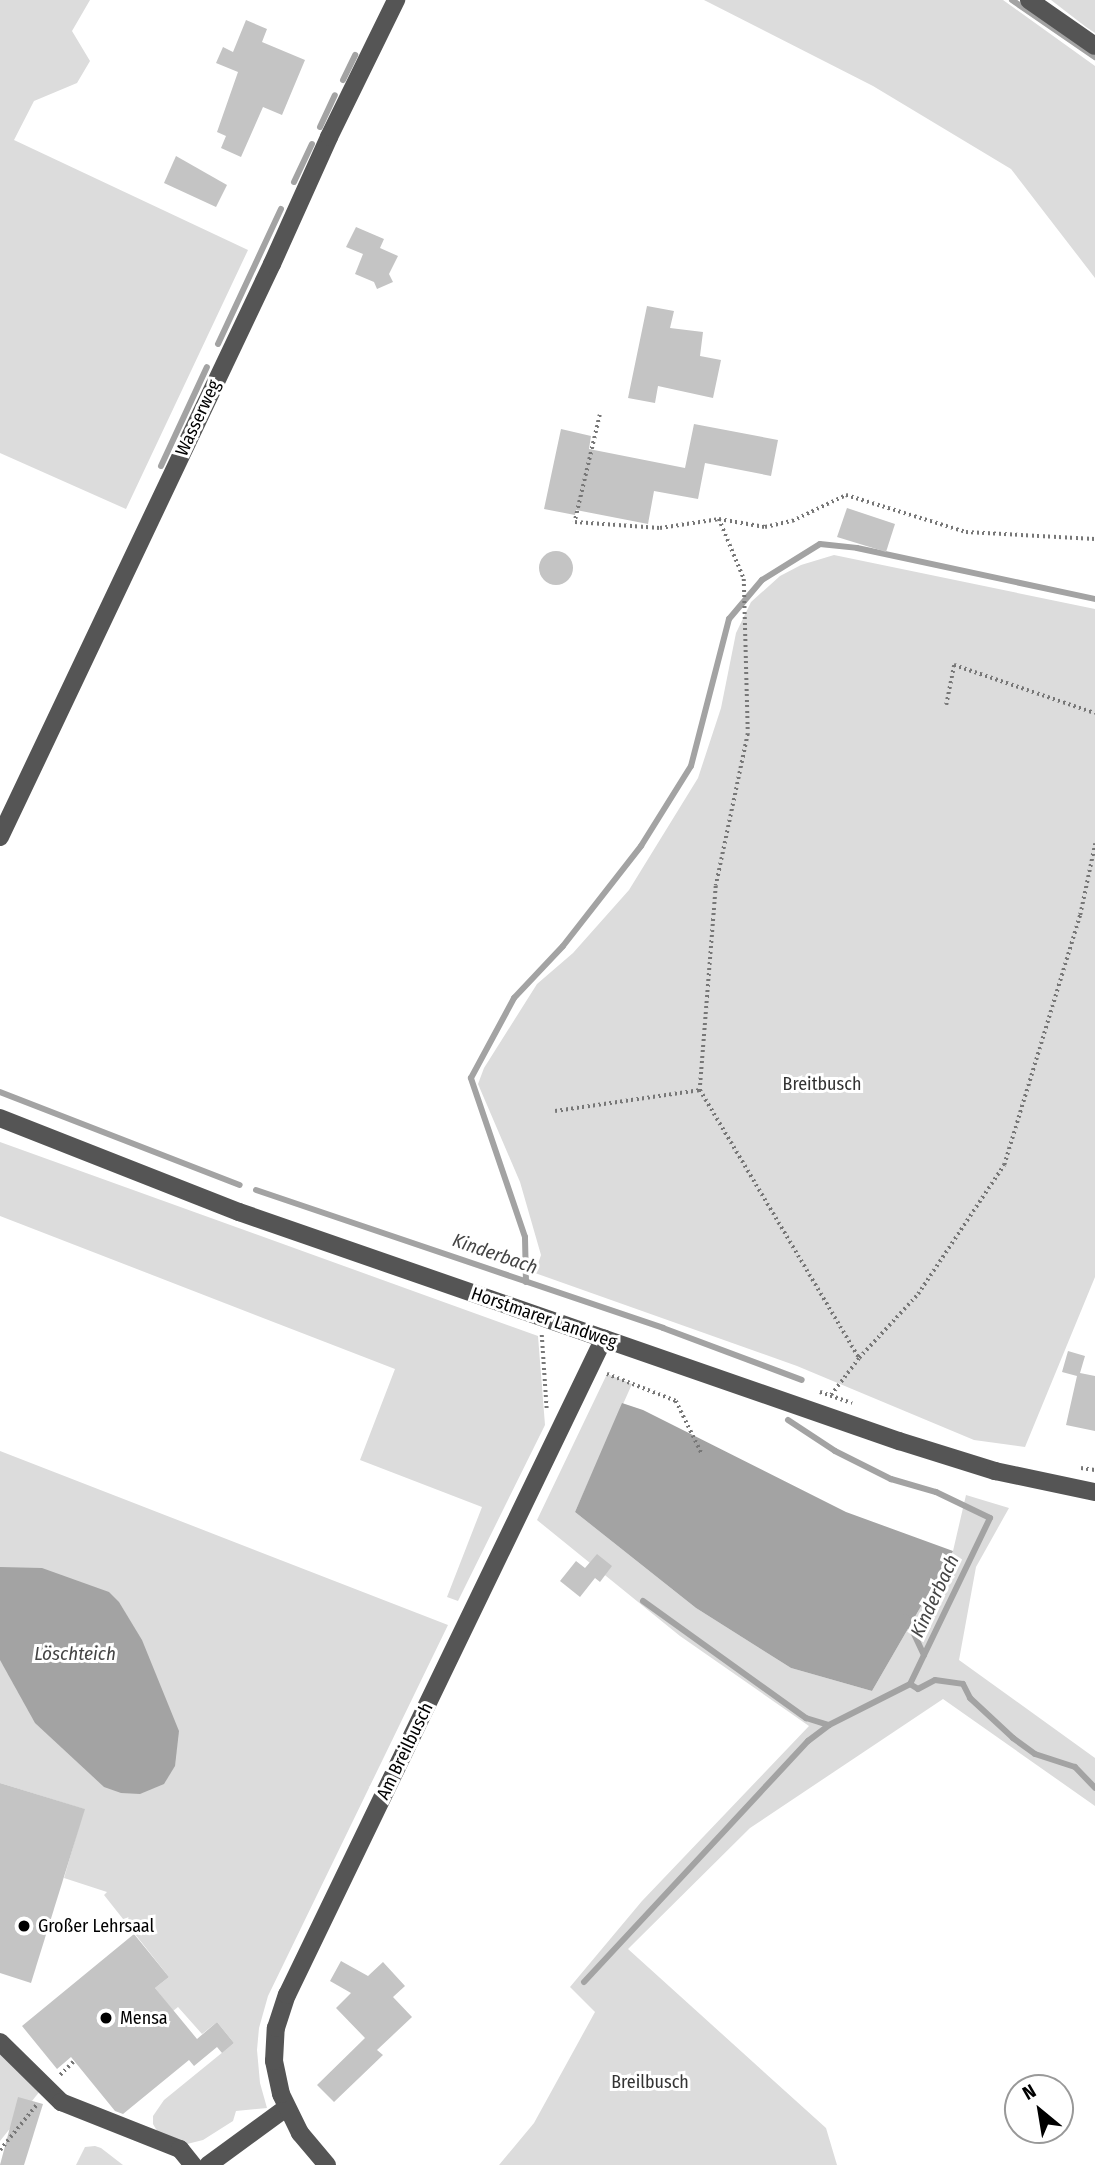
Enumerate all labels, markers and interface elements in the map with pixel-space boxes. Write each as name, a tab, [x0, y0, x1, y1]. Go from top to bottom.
street label: Wasserweg	[171, 377, 225, 459]
park label: Breitbusch	[783, 1073, 861, 1095]
water label: Kinderbach	[449, 1229, 541, 1279]
street label: Horstmarer Landweg	[468, 1283, 620, 1353]
water label: Kinderbach	[906, 1551, 964, 1641]
water label: Löschteich	[34, 1643, 116, 1665]
street label: Am Breilbusch	[372, 1699, 438, 1803]
place label: Großer Lehrsaal	[38, 1915, 154, 1937]
marker: Großer Lehrsaal	[16, 1918, 32, 1934]
place label: Mensa	[120, 2007, 168, 2029]
marker: Mensa	[98, 2010, 114, 2026]
park label: Breilbusch	[611, 2071, 689, 2093]
north arrow	[1004, 2074, 1074, 2144]
text: N	[1019, 2079, 1040, 2105]

